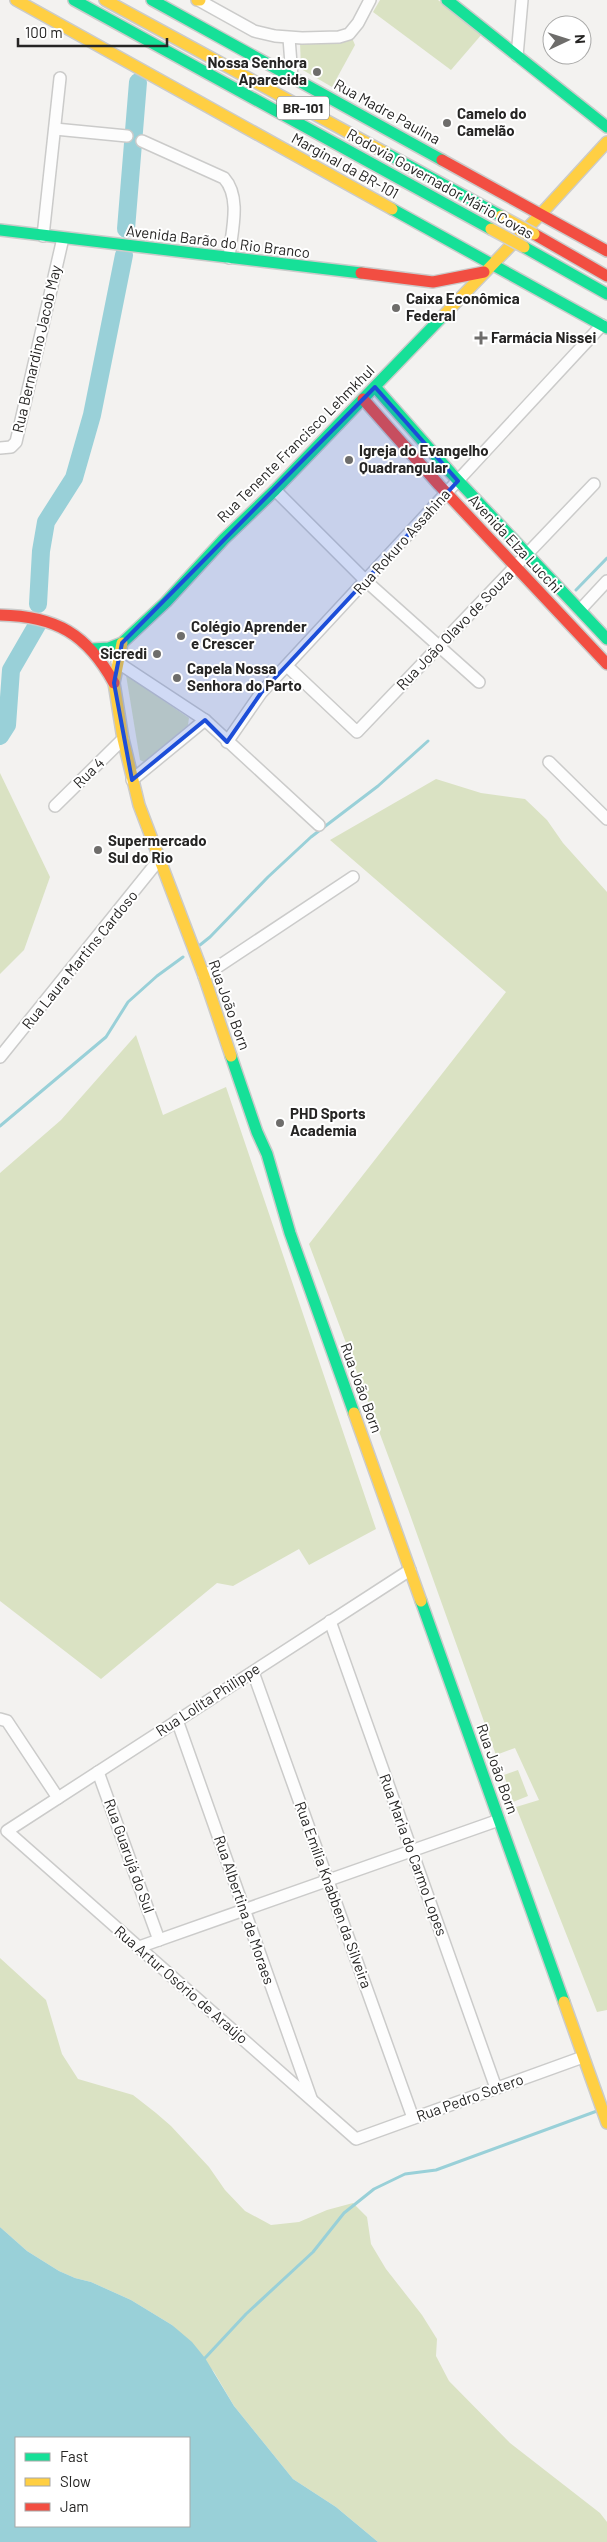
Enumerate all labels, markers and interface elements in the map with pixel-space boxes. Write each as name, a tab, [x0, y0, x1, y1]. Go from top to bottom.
scale bar	[18, 15, 166, 47]
north arrow	[542, 15, 592, 65]
text: 100 m	[25, 23, 63, 41]
text: N	[572, 34, 589, 44]
place label: Nossa Senhora Aparecida	[207, 53, 307, 88]
marker: Nossa Senhora Aparecida	[311, 66, 323, 78]
street label: Rua Madre Paulina	[331, 75, 444, 148]
road number: BR-101	[277, 96, 329, 120]
place label: Camelo do Camelão	[457, 104, 527, 139]
marker: Camelo do Camelão	[441, 117, 453, 129]
street label: Rodovia Governador Mário Covas	[344, 124, 537, 242]
street label: Marginal da BR-101	[289, 128, 402, 202]
street label: Avenida Barão do Rio Branco	[125, 221, 311, 261]
street label: Rua Bernardino Jacob May	[8, 263, 64, 434]
place label: Caixa Econômica Federal	[406, 289, 520, 324]
marker: Caixa Econômica Federal	[390, 302, 402, 314]
place label: Farmácia Nissei	[491, 328, 596, 346]
marker: Farmácia Nissei	[475, 332, 487, 344]
street label: Rua Tenente Francisco Lehmkhul	[213, 361, 378, 526]
place label: Igreja do Evangelho Quadrangular	[359, 441, 489, 476]
marker: Igreja do Evangelho Quadrangular	[343, 454, 355, 466]
street label: Rua Rokuro Assahina	[349, 485, 453, 598]
street label: Avenida Elza Lucchi	[465, 490, 566, 596]
street label: Rua João Olavo de Souza	[392, 565, 516, 693]
place label: Colégio Aprender e Crescer	[191, 617, 307, 652]
marker: Colégio Aprender e Crescer	[175, 630, 187, 642]
place label: Sicredi	[100, 644, 147, 662]
marker: Sicredi	[151, 648, 163, 660]
place label: Capela Nossa Senhora do Parto	[187, 659, 302, 694]
marker: Capela Nossa Senhora do Parto	[171, 672, 183, 684]
street label: Rua 4	[69, 753, 108, 791]
place label: Supermercado Sul do Rio	[108, 831, 207, 866]
marker: Supermercado Sul do Rio	[92, 844, 104, 856]
street label: Rua Laura Martins Cardoso	[18, 886, 141, 1033]
street label: Rua João Born	[205, 957, 255, 1052]
place label: PHD Sports Academia	[290, 1104, 366, 1139]
marker: PHD Sports Academia	[274, 1117, 286, 1129]
street label: Rua João Born	[337, 1340, 387, 1435]
street label: Rua Lolita Philippe	[152, 1659, 263, 1740]
street label: Rua João Born	[473, 1721, 523, 1816]
street label: Rua Maria do Carmo Lopes	[376, 1771, 452, 1938]
street label: Rua Guarujá do Sul	[101, 1796, 159, 1915]
street label: Rua Emília Knabben da Silveira	[292, 1799, 376, 1990]
street label: Rua Albertina de Moraes	[211, 1833, 279, 1987]
street label: Rua Artur Osório de Araújo	[111, 1921, 252, 2047]
street label: Rua Pedro Sotero	[414, 2069, 526, 2125]
legend	[15, 2437, 190, 2527]
text: Fast	[60, 2447, 88, 2465]
text: Slow	[60, 2472, 91, 2490]
text: Jam	[60, 2497, 89, 2515]

